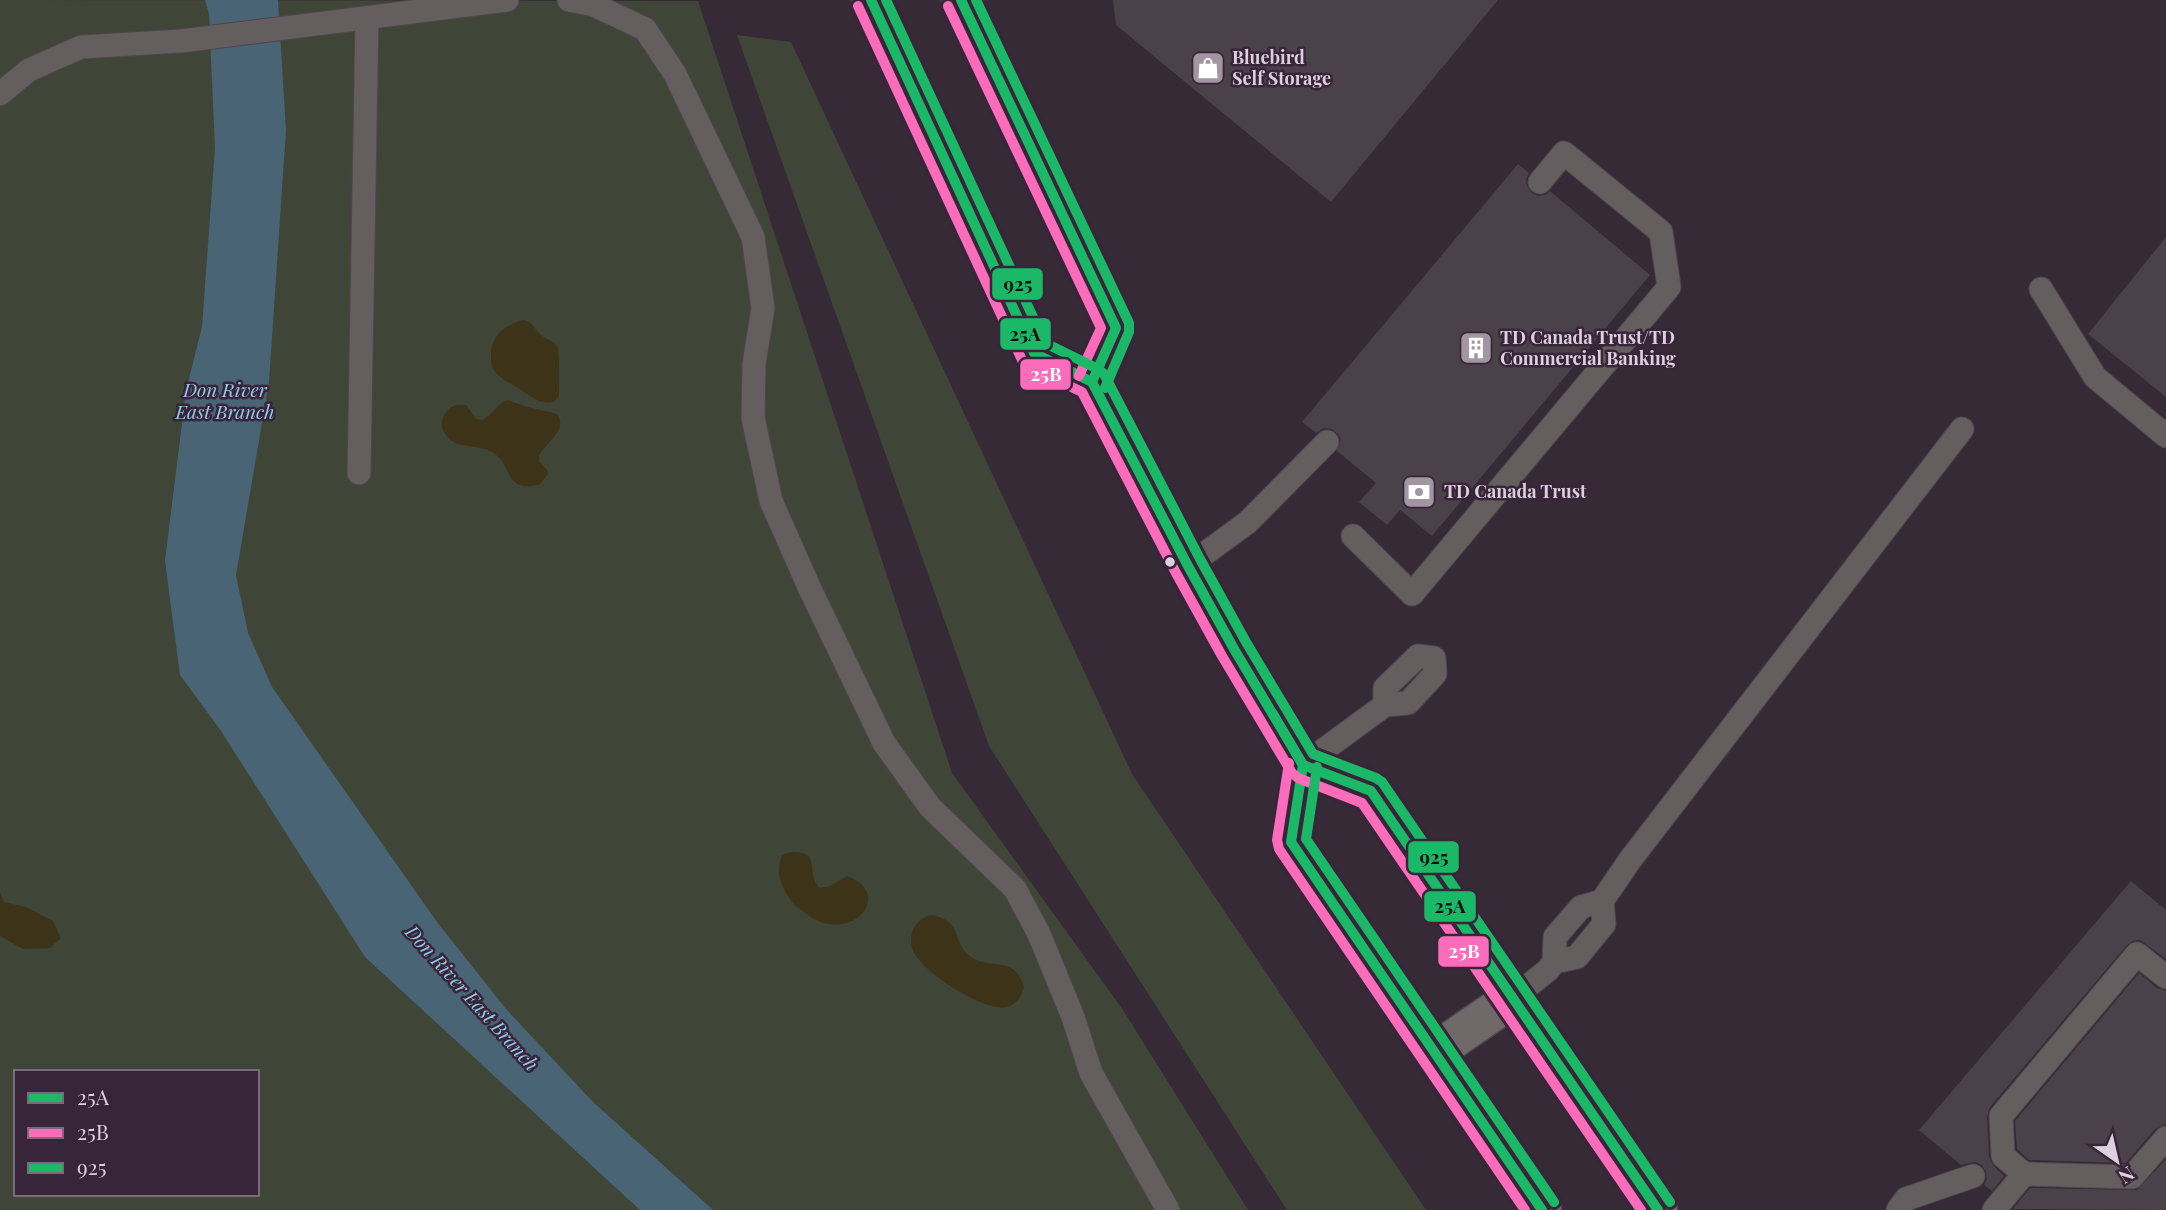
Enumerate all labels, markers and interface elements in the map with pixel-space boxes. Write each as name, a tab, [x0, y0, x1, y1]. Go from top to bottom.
place label: Bluebird Self Storage	[1232, 45, 1331, 90]
shop icon: Bluebird Self Storage	[1189, 49, 1227, 87]
line badge: 925	[991, 267, 1044, 301]
text: 925	[1003, 270, 1033, 296]
line badge: 25A	[999, 317, 1052, 351]
text: 25A	[1009, 320, 1041, 346]
place label: TD Canada Trust/TD Commercial Banking	[1500, 325, 1676, 370]
building icon: TD Canada Trust/TD Commercial Banking	[1457, 329, 1495, 367]
line badge: 25B	[1019, 358, 1072, 391]
text: 25B	[1030, 360, 1062, 386]
water label: Don River East Branch	[174, 376, 275, 424]
bank icon: TD Canada Trust	[1400, 473, 1438, 511]
place label: TD Canada Trust	[1444, 479, 1587, 503]
unlabelled marker	[1163, 555, 1177, 569]
line badge: 925	[1407, 840, 1460, 874]
text: 925	[1419, 843, 1449, 869]
line badge: 25A	[1423, 890, 1477, 923]
text: 25A	[1434, 892, 1466, 918]
water label: Don River East Branch	[400, 918, 545, 1076]
line badge: 25B	[1437, 935, 1490, 968]
text: 25B	[1448, 937, 1480, 963]
legend	[14, 1070, 259, 1196]
text: 25A	[77, 1082, 110, 1110]
text: 25B	[77, 1117, 109, 1145]
north arrow	[2082, 1126, 2152, 1196]
text: 925	[77, 1152, 106, 1180]
text: N	[2114, 1161, 2140, 1191]

